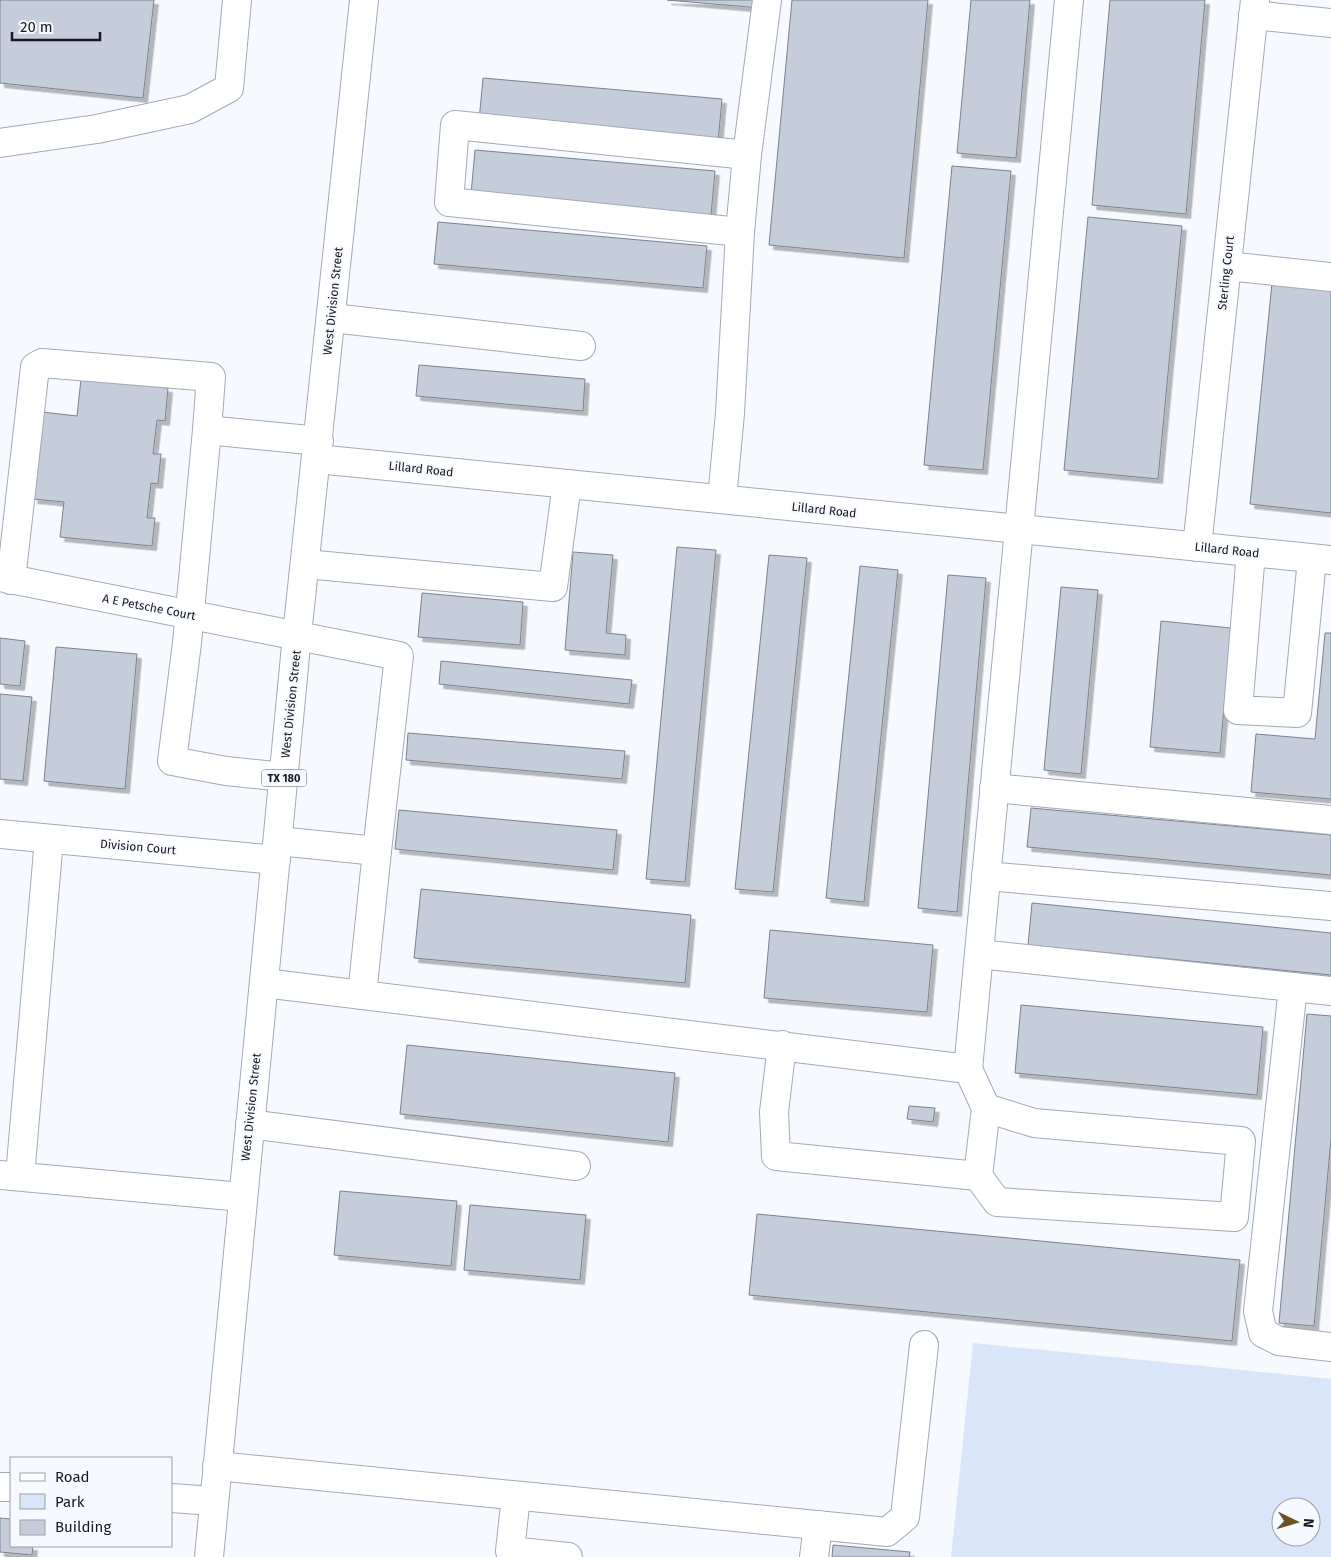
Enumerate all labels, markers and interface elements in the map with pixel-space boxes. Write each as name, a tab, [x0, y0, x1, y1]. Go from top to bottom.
scale bar	[12, 10, 100, 42]
text: 20 m	[20, 18, 53, 36]
street label: Sterling Court	[1215, 234, 1237, 311]
street label: West Division Street	[320, 246, 346, 356]
street label: Lillard Road	[388, 459, 454, 479]
street label: Lillard Road	[791, 500, 857, 520]
street label: Lillard Road	[1194, 540, 1260, 560]
street label: A E Petsche Court	[101, 591, 197, 623]
street label: West Division Street	[278, 649, 304, 759]
road number: TX 180	[262, 770, 306, 786]
street label: Division Court	[100, 837, 177, 857]
street label: West Division Street	[238, 1052, 264, 1162]
legend	[10, 1457, 172, 1547]
text: Road	[55, 1468, 90, 1486]
text: Park	[55, 1493, 85, 1511]
north arrow	[1271, 1497, 1321, 1547]
text: Building	[55, 1518, 111, 1536]
text: N	[1300, 1518, 1317, 1528]

